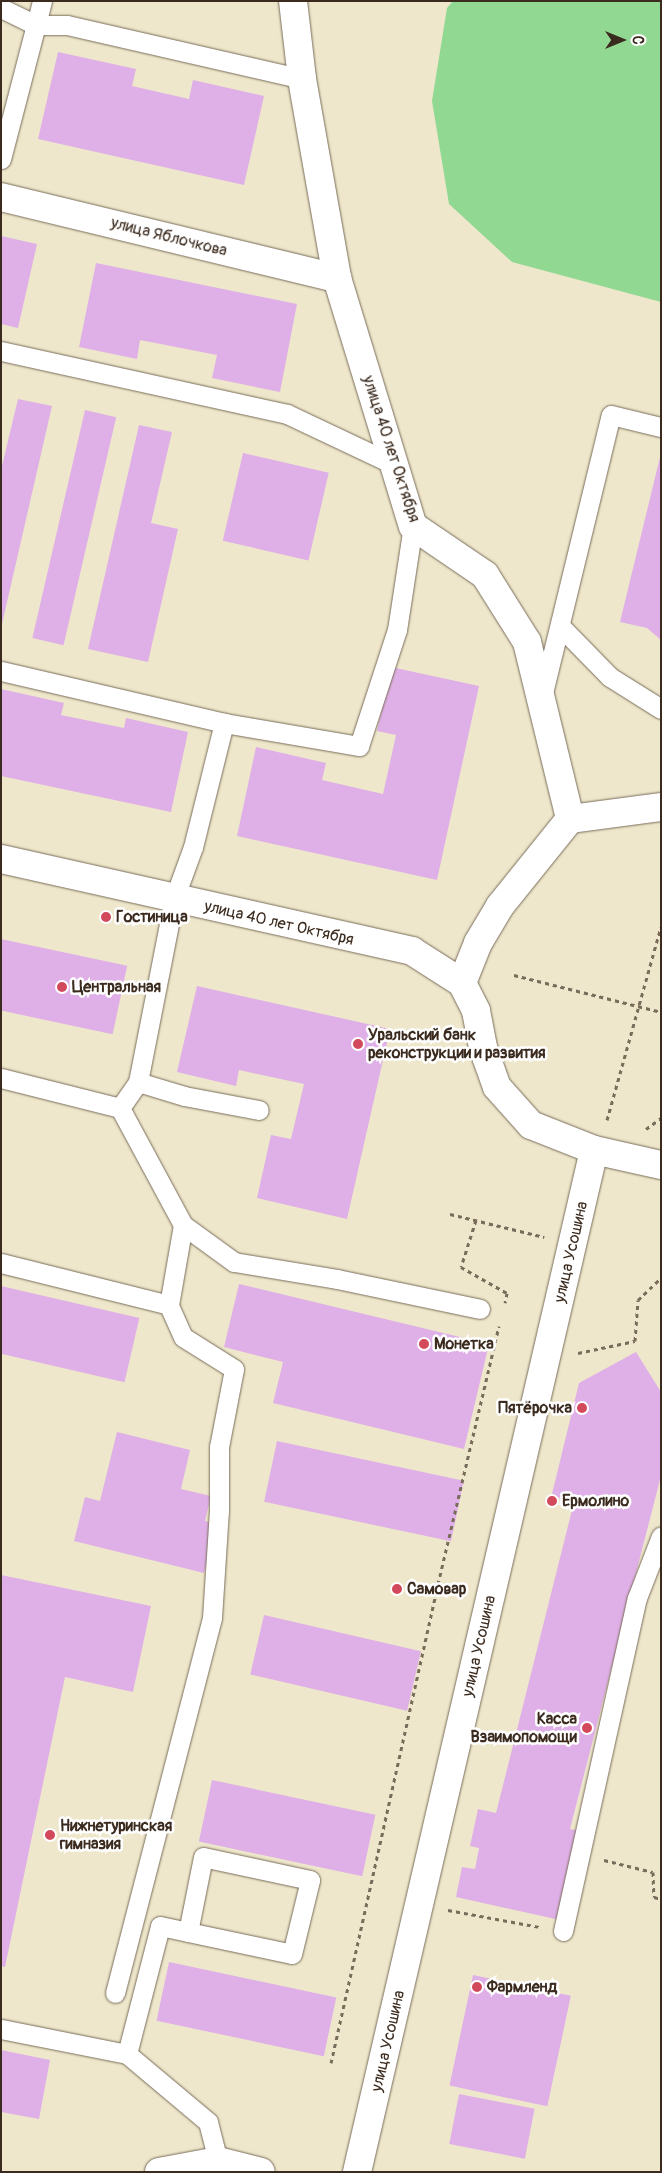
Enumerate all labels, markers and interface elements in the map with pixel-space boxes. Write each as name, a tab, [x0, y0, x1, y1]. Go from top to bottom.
north arrow	[597, 15, 647, 65]
text: С	[629, 36, 646, 44]
street label: улица Яблочкова	[109, 213, 229, 261]
street label: улица 40 лет Октября	[358, 373, 424, 525]
street label: улица 40 лет Октября	[202, 896, 356, 950]
place label: Гостиница	[116, 907, 188, 927]
marker: Гостиница	[100, 911, 112, 923]
place label: Центральная	[72, 977, 161, 997]
marker: Центральная	[56, 981, 68, 993]
place label: Уральский банк реконструкции и развития	[368, 1025, 545, 1063]
marker: Уральский банк реконструкции и развития	[352, 1038, 364, 1050]
street label: улица Усошина	[550, 1199, 592, 1305]
place label: Монетка	[434, 1334, 494, 1354]
marker: Монетка	[418, 1338, 430, 1350]
place label: Пятёрочка	[498, 1398, 572, 1418]
marker: Пятёрочка	[576, 1402, 588, 1414]
place label: Ермолино	[562, 1491, 629, 1511]
marker: Ермолино	[546, 1495, 558, 1507]
place label: Самовар	[407, 1579, 466, 1599]
marker: Самовар	[391, 1583, 403, 1595]
street label: улица Усошина	[458, 1593, 500, 1699]
place label: Касса Взаимопомощи	[471, 1709, 577, 1747]
marker: Касса Взаимопомощи	[581, 1722, 593, 1734]
place label: Нижнетуринская гимназия	[60, 1816, 172, 1854]
marker: Нижнетуринская гимназия	[44, 1829, 56, 1841]
place label: Фармленд	[487, 1977, 557, 1997]
marker: Фармленд	[471, 1981, 483, 1993]
street label: улица Усошина	[367, 1988, 409, 2094]

